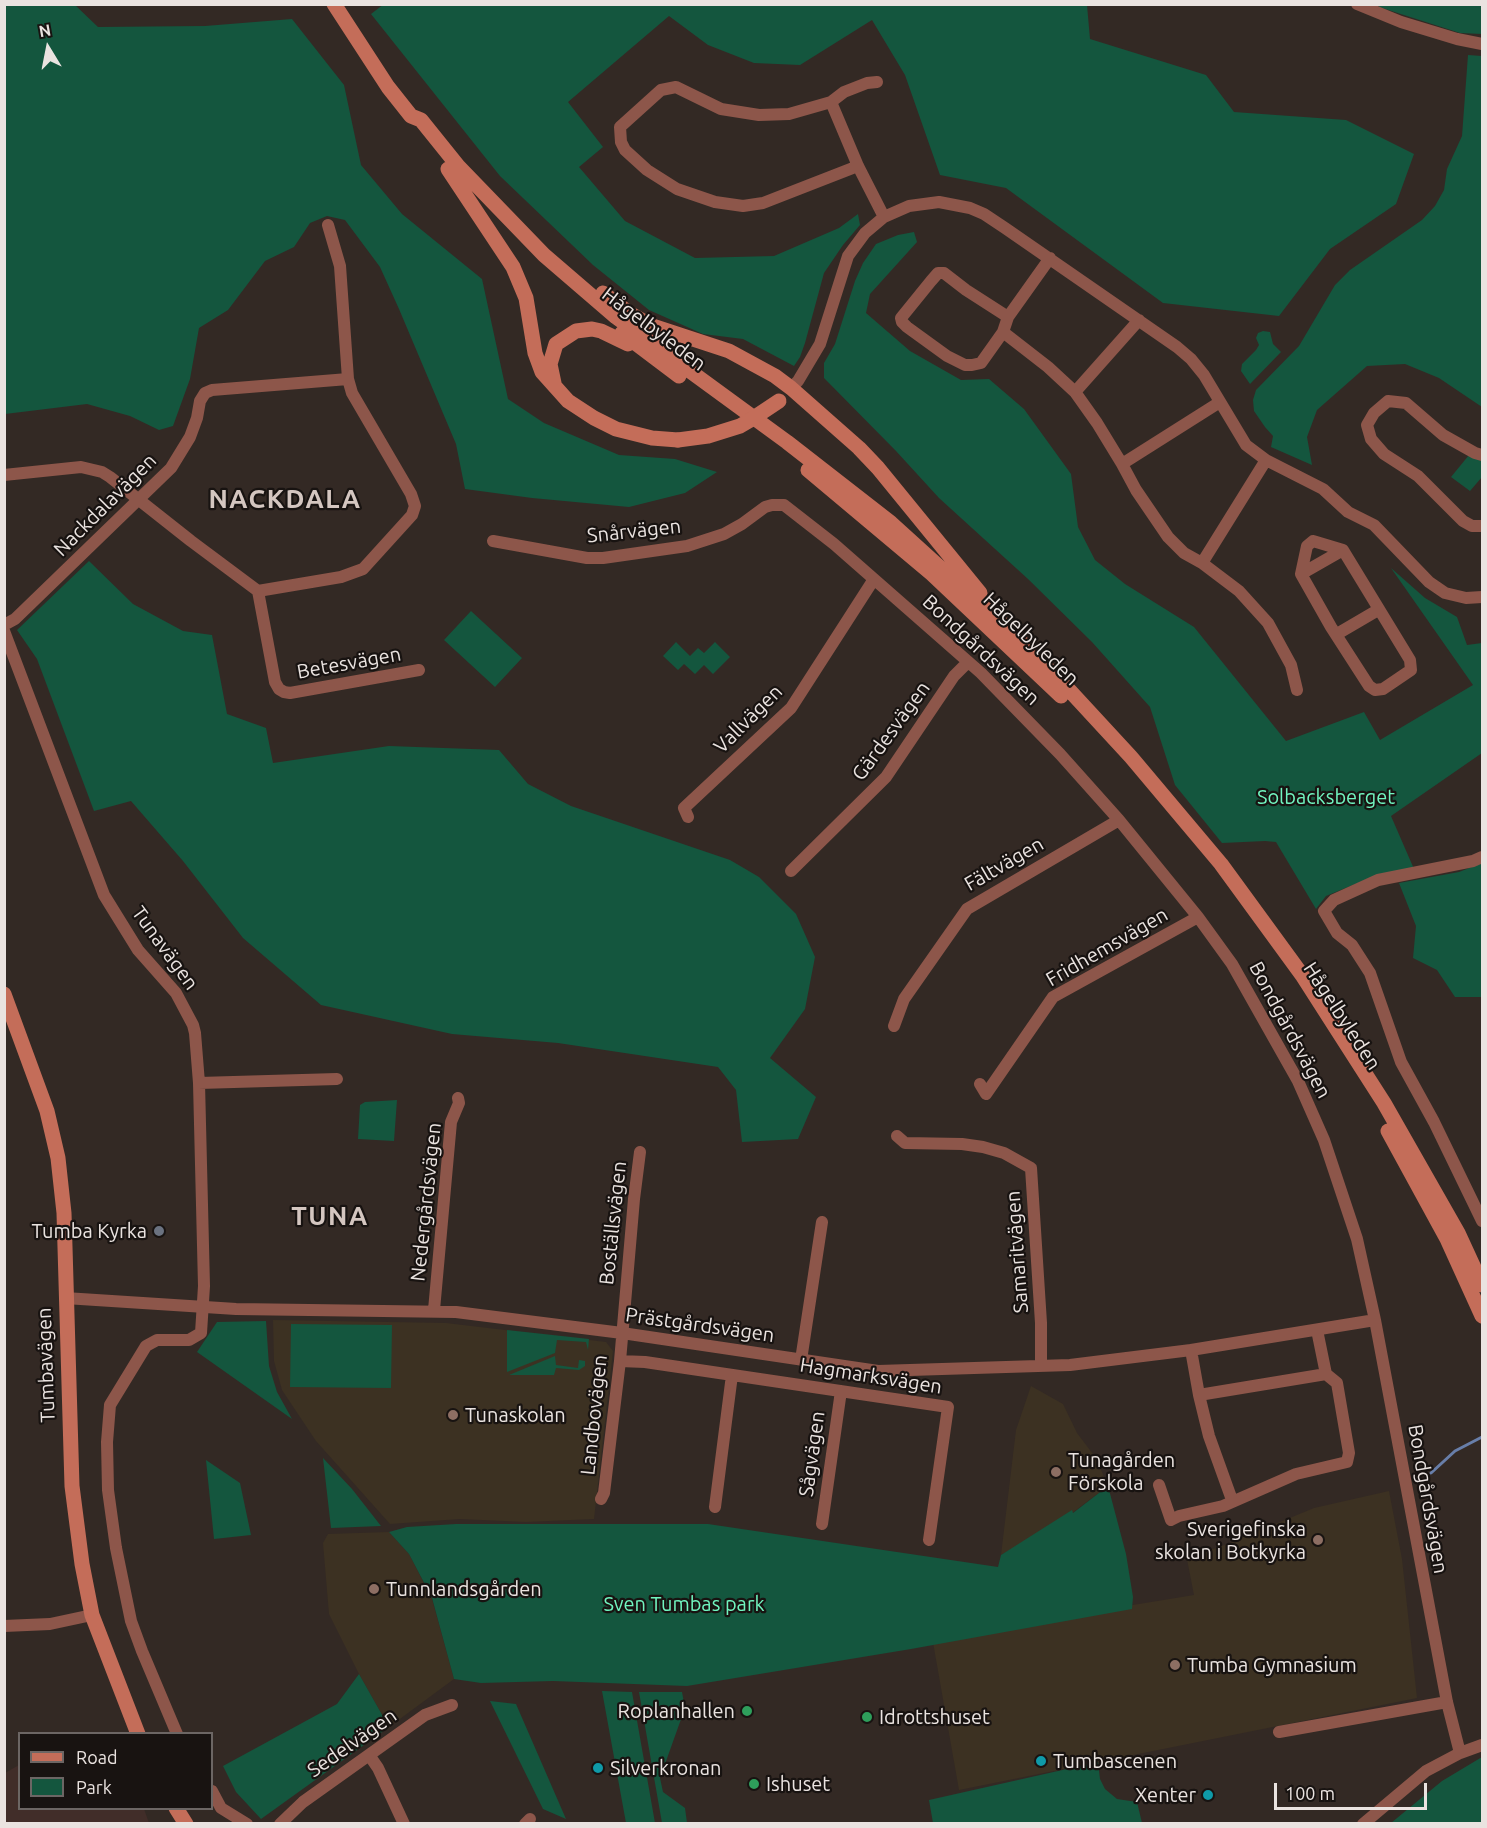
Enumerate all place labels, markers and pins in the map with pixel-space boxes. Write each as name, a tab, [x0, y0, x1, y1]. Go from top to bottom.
place label: Tumba Kyrka	[32, 1219, 147, 1243]
marker: Tumba Kyrka	[152, 1224, 166, 1238]
place label: Tunaskolan	[465, 1403, 566, 1427]
marker: Tunaskolan	[446, 1408, 460, 1422]
place label: Tunagården Förskola	[1068, 1448, 1175, 1495]
marker: Tunagården Förskola	[1049, 1465, 1063, 1479]
place label: Sverigefinska skolan i Botkyrka	[1155, 1517, 1306, 1564]
marker: Sverigefinska skolan i Botkyrka	[1311, 1533, 1325, 1547]
place label: Tunnlandsgården	[386, 1577, 542, 1601]
marker: Tunnlandsgården	[367, 1582, 381, 1596]
place label: Tumba Gymnasium	[1187, 1653, 1357, 1677]
marker: Tumba Gymnasium	[1168, 1658, 1182, 1672]
place label: Roplanhallen	[618, 1699, 735, 1723]
marker: Roplanhallen	[740, 1704, 754, 1718]
place label: Idrottshuset	[879, 1705, 990, 1729]
marker: Idrottshuset	[860, 1710, 874, 1724]
place label: Tumbascenen	[1053, 1749, 1177, 1773]
marker: Tumbascenen	[1034, 1754, 1048, 1768]
place label: Silverkronan	[610, 1756, 721, 1780]
marker: Silverkronan	[591, 1761, 605, 1775]
place label: Ishuset	[766, 1772, 830, 1796]
marker: Ishuset	[747, 1777, 761, 1791]
place label: Xenter	[1135, 1783, 1196, 1807]
marker: Xenter	[1201, 1788, 1215, 1802]

